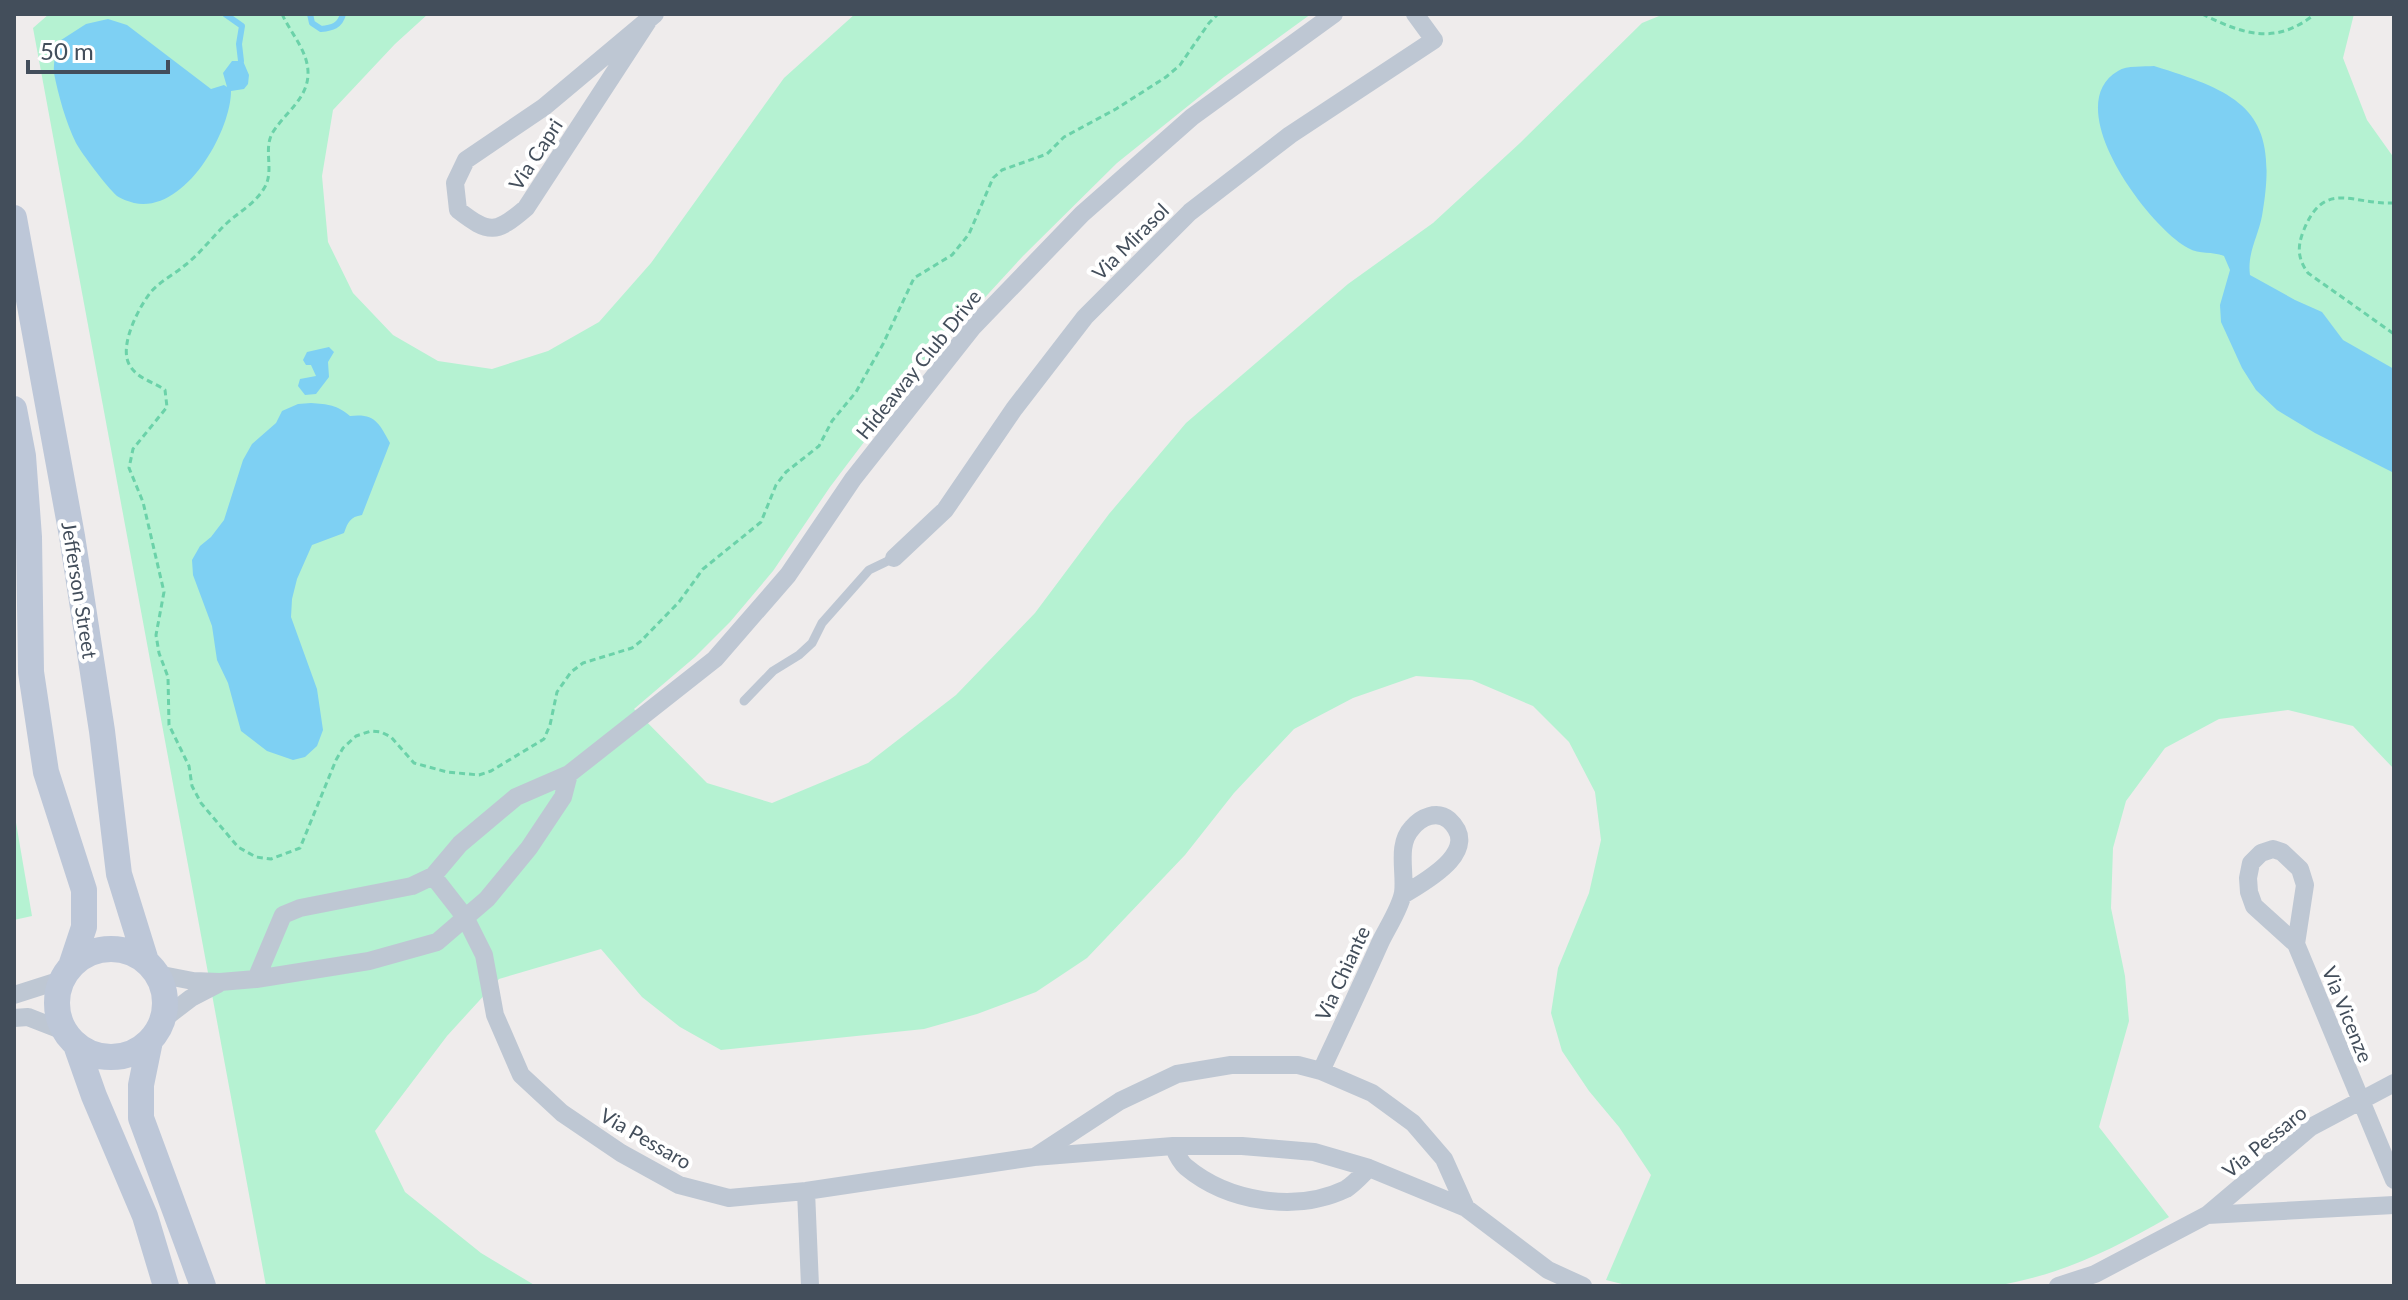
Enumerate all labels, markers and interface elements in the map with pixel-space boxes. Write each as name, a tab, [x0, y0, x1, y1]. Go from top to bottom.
scale bar	[28, 24, 168, 74]
text: 50 m	[40, 36, 94, 65]
street label: Via Capri	[503, 114, 567, 194]
street label: Via Mirasol	[1087, 198, 1173, 284]
street label: Hideaway Club Drive	[850, 285, 986, 443]
street label: Jefferson Street	[57, 520, 103, 660]
street label: Via Chiante	[1310, 922, 1374, 1024]
street label: Via Vicenze	[2318, 962, 2378, 1066]
street label: Via Pessaro	[2217, 1100, 2311, 1182]
street label: Via Pessaro	[596, 1102, 696, 1174]

